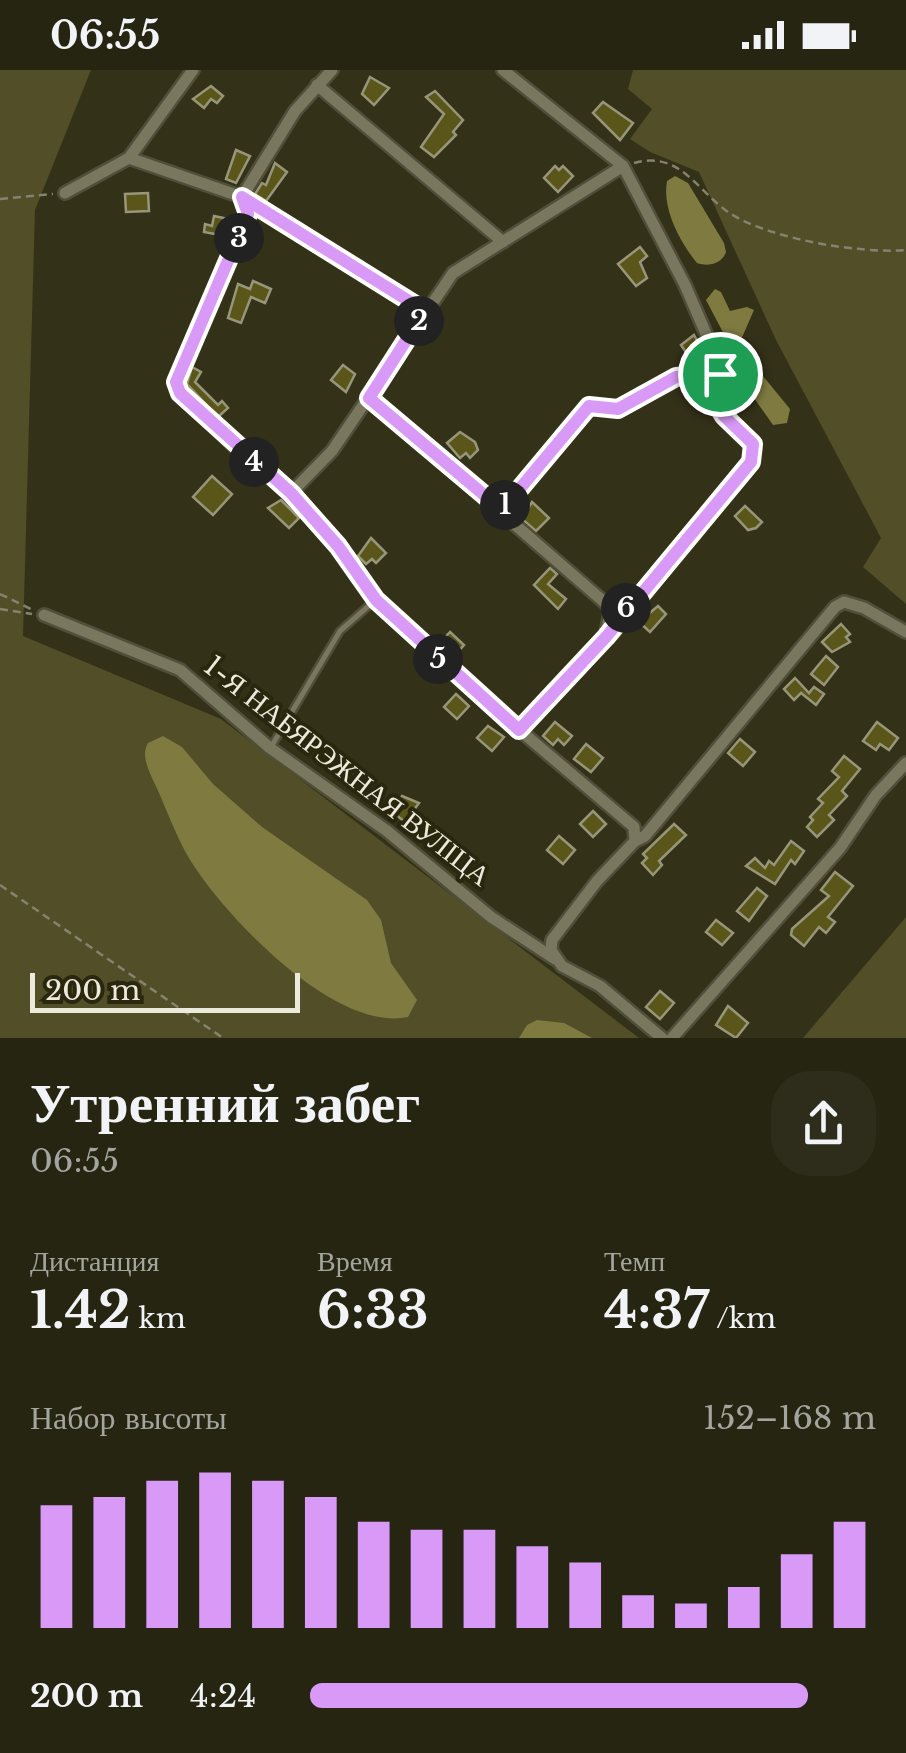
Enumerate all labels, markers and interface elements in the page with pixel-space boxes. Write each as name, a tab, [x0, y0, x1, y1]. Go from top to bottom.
text: 06:55	[50, 12, 160, 59]
pin: 3	[214, 213, 264, 263]
text: 3	[230, 220, 248, 255]
pin: 2	[394, 296, 444, 346]
text: 2	[410, 303, 428, 338]
pin	[678, 332, 763, 417]
icon: arrive	[693, 347, 748, 402]
pin: 4	[229, 437, 279, 487]
text: 4	[245, 444, 263, 479]
pin: 1	[480, 480, 530, 530]
text: 1	[499, 487, 511, 522]
pin: 6	[601, 583, 651, 633]
text: 6	[617, 590, 635, 625]
pin: 5	[413, 634, 463, 684]
text: 5	[430, 641, 446, 676]
street label: 1-Я НАБЯРЭЖНАЯ ВУЛІЦА	[197, 648, 498, 894]
scale bar	[30, 968, 300, 1013]
text: 200 m	[45, 973, 140, 1008]
text: Утренний забег	[30, 1069, 420, 1137]
button: share	[771, 1071, 876, 1176]
text: 06:55	[30, 1141, 119, 1181]
text: Дистанция	[30, 1244, 159, 1279]
text: Время	[317, 1244, 393, 1279]
text: Темп	[604, 1244, 665, 1279]
text: 1.42	[30, 1279, 131, 1342]
text: 6:33	[317, 1279, 429, 1342]
text: 4:37	[604, 1279, 709, 1342]
text: km	[131, 1301, 186, 1336]
text: /km	[709, 1301, 776, 1336]
text: Набор высоты	[30, 1398, 227, 1438]
text: 152–168 m	[703, 1398, 876, 1438]
text: 200 m	[30, 1676, 143, 1716]
text: 4:24	[190, 1676, 256, 1716]

